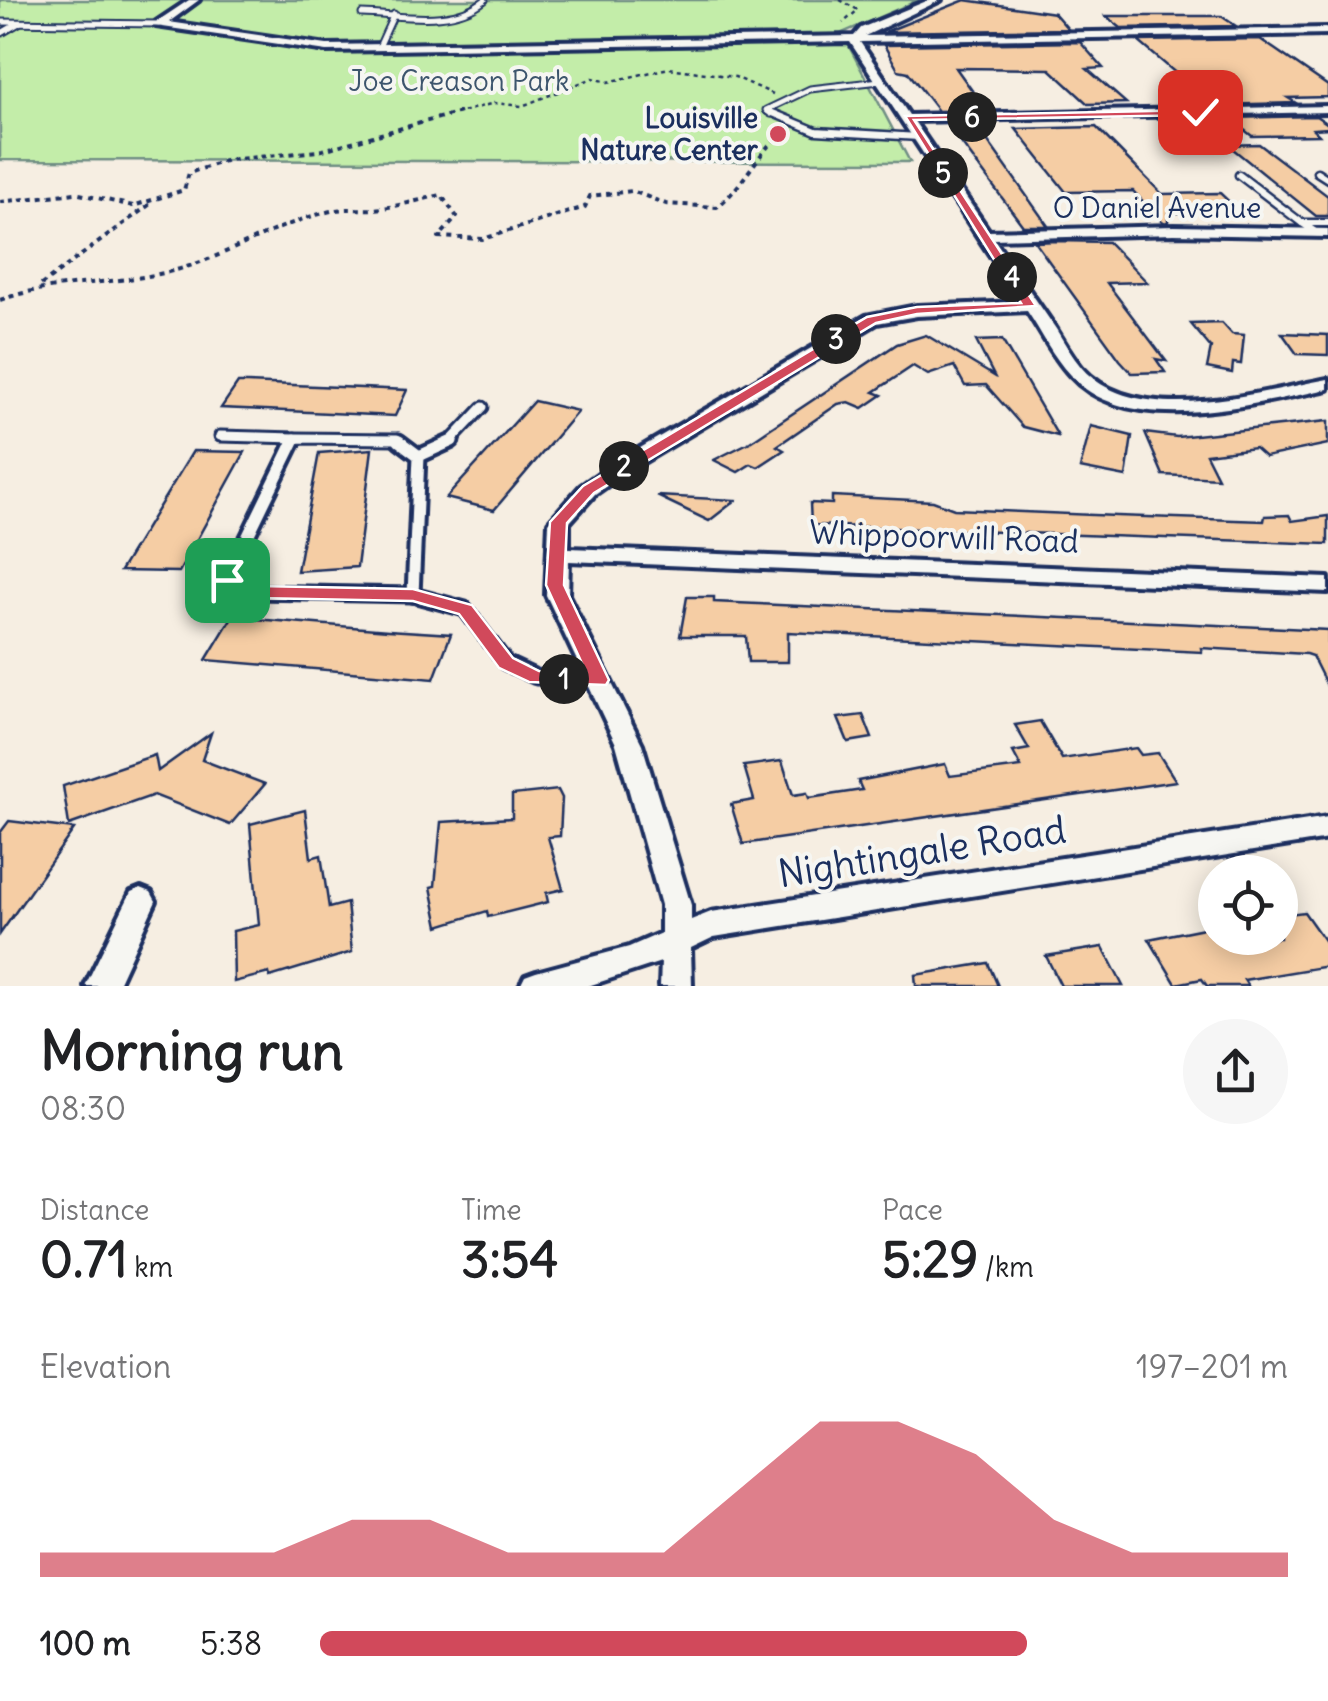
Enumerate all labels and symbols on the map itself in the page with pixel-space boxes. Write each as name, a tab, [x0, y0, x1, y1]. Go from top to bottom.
park label: Joe Creason Park	[349, 63, 569, 99]
pin	[1158, 70, 1243, 155]
pin: 6	[947, 92, 997, 142]
place label: Louisville Nature Center	[580, 100, 759, 168]
marker: Louisville Nature Center	[767, 123, 789, 145]
pin: 5	[918, 148, 968, 198]
street label: O Daniel Avenue	[1053, 190, 1261, 226]
pin: 4	[987, 252, 1037, 302]
pin: 3	[811, 314, 861, 364]
pin: 2	[599, 441, 649, 491]
street label: Whippoorwill Road	[809, 511, 1079, 562]
pin	[185, 538, 270, 623]
pin: 1	[539, 654, 589, 704]
street label: Nightingale Road	[775, 806, 1069, 897]

